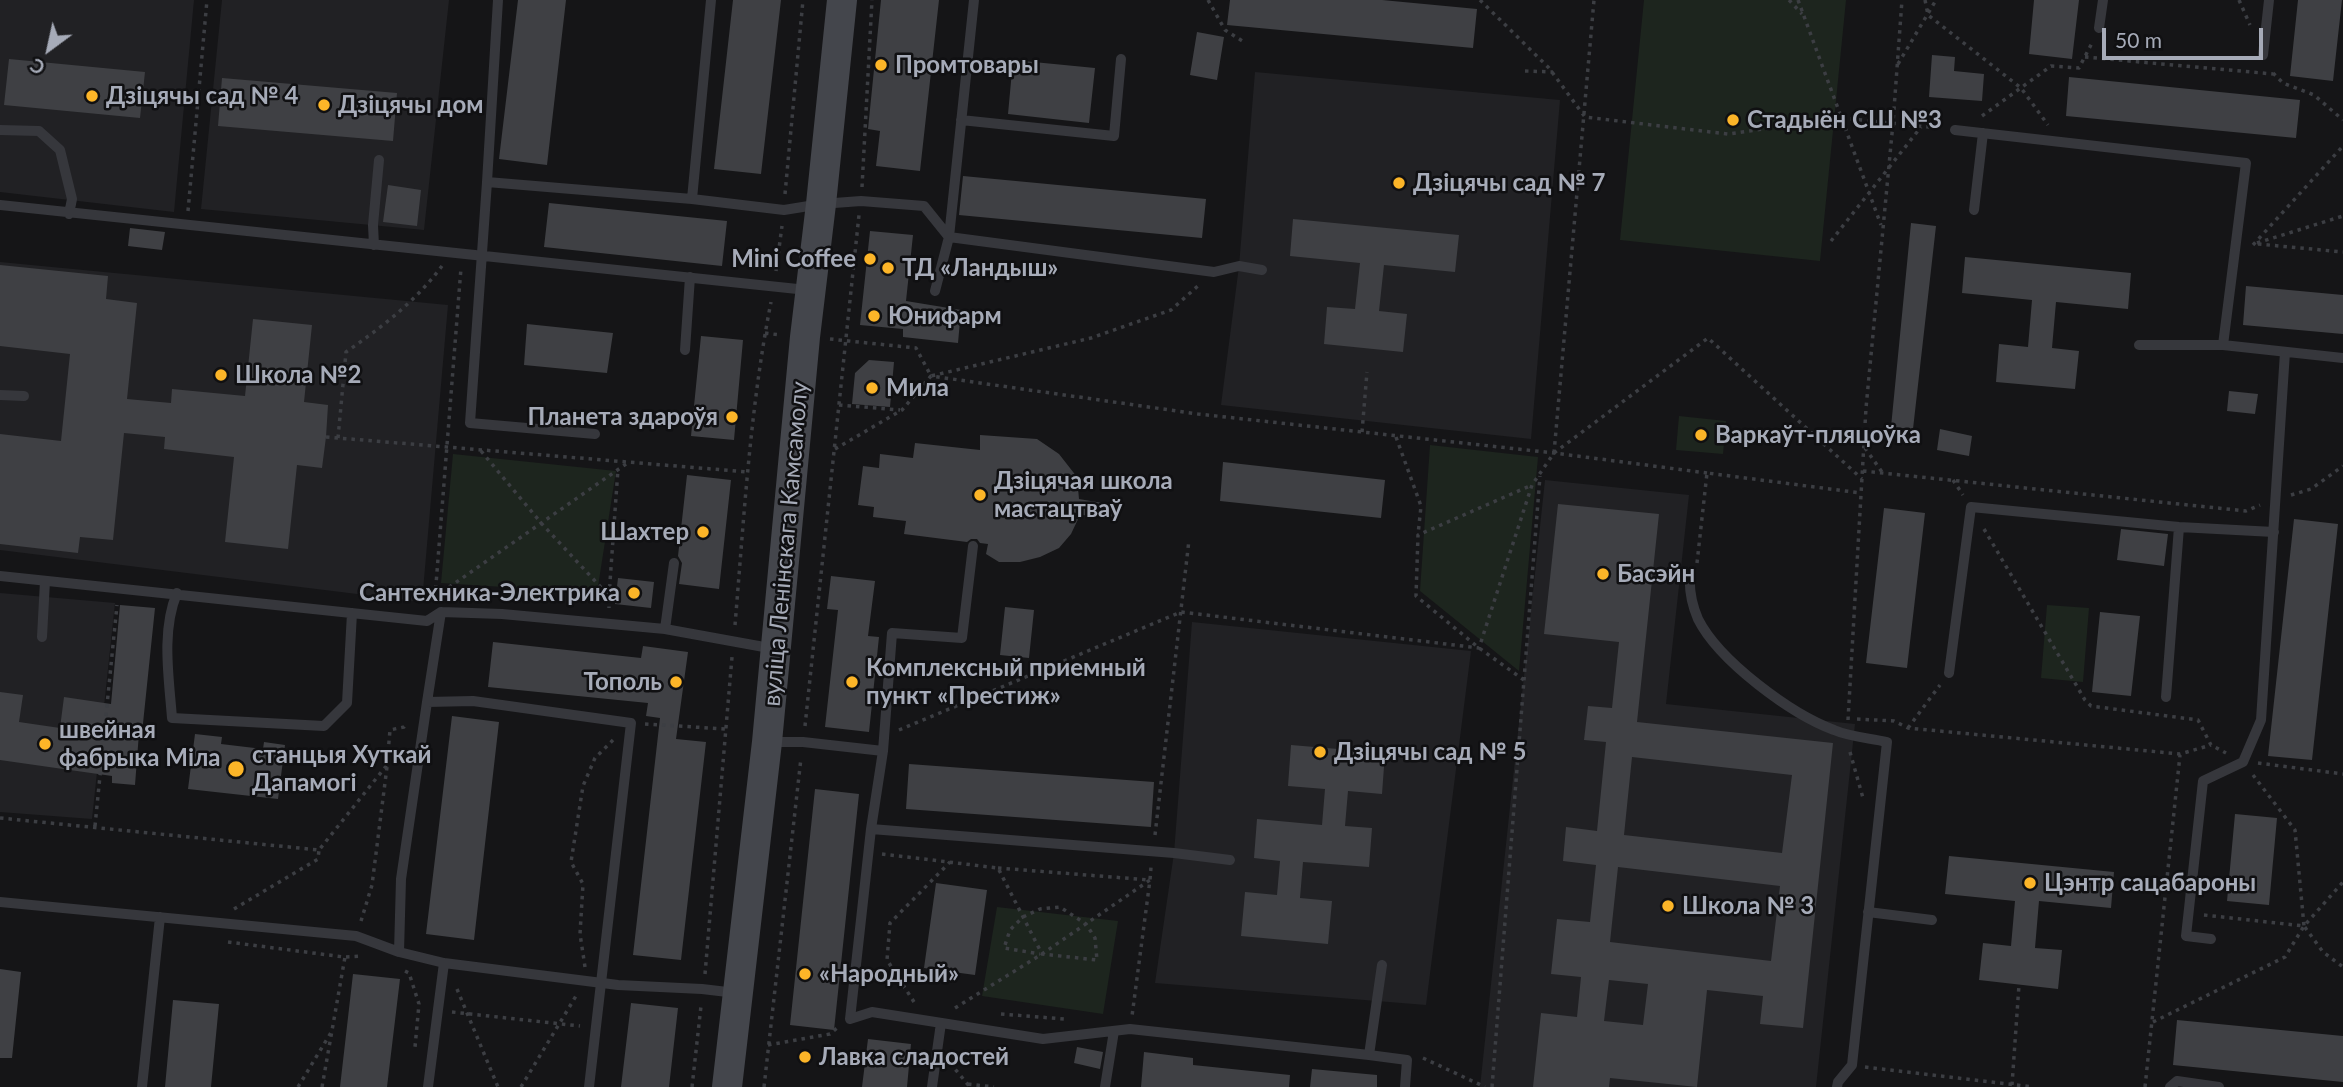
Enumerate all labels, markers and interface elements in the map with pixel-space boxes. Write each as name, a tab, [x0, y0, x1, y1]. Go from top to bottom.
north arrow	[14, 14, 84, 84]
scale bar	[2105, 14, 2266, 58]
text: 50 m	[2115, 27, 2162, 52]
place label: Промтовары	[895, 51, 1039, 79]
text: С	[26, 54, 49, 80]
marker: Промтовары	[873, 57, 889, 73]
place label: Дзіцячы сад № 4	[106, 82, 298, 110]
marker: Дзіцячы сад № 4	[84, 88, 100, 104]
place label: Дзіцячы дом	[338, 91, 484, 119]
marker: Дзіцячы дом	[316, 97, 332, 113]
place label: Стадыён СШ №3	[1747, 106, 1942, 134]
marker: Стадыён СШ №3	[1725, 112, 1741, 128]
place label: Дзіцячы сад № 7	[1413, 169, 1605, 197]
marker: Дзіцячы сад № 7	[1391, 175, 1407, 191]
place label: Mini Coffee	[731, 245, 856, 273]
marker: Mini Coffee	[862, 251, 878, 267]
place label: ТД «Ландыш»	[902, 254, 1058, 282]
marker: ТД «Ландыш»	[880, 260, 896, 276]
place label: Юнифарм	[888, 302, 1002, 330]
marker: Юнифарм	[866, 308, 882, 324]
place label: Школа №2	[235, 361, 361, 389]
marker: Школа №2	[213, 367, 229, 383]
place label: Мила	[886, 374, 949, 402]
street label: вуліца Ленінскага Камсамолу	[757, 380, 815, 708]
marker: Мила	[864, 380, 880, 396]
place label: Планета здароўя	[528, 403, 718, 431]
marker: Планета здароўя	[724, 409, 740, 425]
place label: Варкаўт-пляцоўка	[1715, 421, 1921, 449]
marker: Варкаўт-пляцоўка	[1693, 427, 1709, 443]
place label: Дзіцячая школа мастацтваў	[994, 467, 1173, 523]
marker: Дзіцячая школа мастацтваў	[972, 487, 988, 503]
place label: Шахтер	[600, 518, 689, 546]
marker: Шахтер	[695, 524, 711, 540]
place label: Басэйн	[1617, 560, 1695, 588]
marker: Басэйн	[1595, 566, 1611, 582]
place label: Сантехника-Электрика	[359, 579, 620, 607]
marker: Сантехника-Электрика	[626, 585, 642, 601]
place label: Комплексный приемный пункт «Престиж»	[866, 654, 1146, 710]
place label: Тополь	[584, 668, 662, 696]
marker: Тополь	[668, 674, 684, 690]
marker: Комплексный приемный пункт «Престиж»	[844, 674, 860, 690]
place label: швейная фабрыка Міла	[59, 716, 221, 772]
marker: швейная фабрыка Міла	[37, 736, 53, 752]
place label: Дзіцячы сад № 5	[1334, 738, 1526, 766]
place label: станцыя Хуткай Дапамогі	[252, 741, 431, 797]
marker: Дзіцячы сад № 5	[1312, 744, 1328, 760]
marker: станцыя Хуткай Дапамогі	[226, 759, 246, 779]
place label: Цэнтр сацабароны	[2044, 869, 2256, 897]
marker: Цэнтр сацабароны	[2022, 875, 2038, 891]
place label: Школа № 3	[1682, 892, 1814, 920]
marker: Школа № 3	[1660, 898, 1676, 914]
place label: «Народный»	[819, 960, 959, 988]
marker: «Народный»	[797, 966, 813, 982]
place label: Лавка сладостей	[819, 1043, 1009, 1071]
marker: Лавка сладостей	[797, 1049, 813, 1065]

